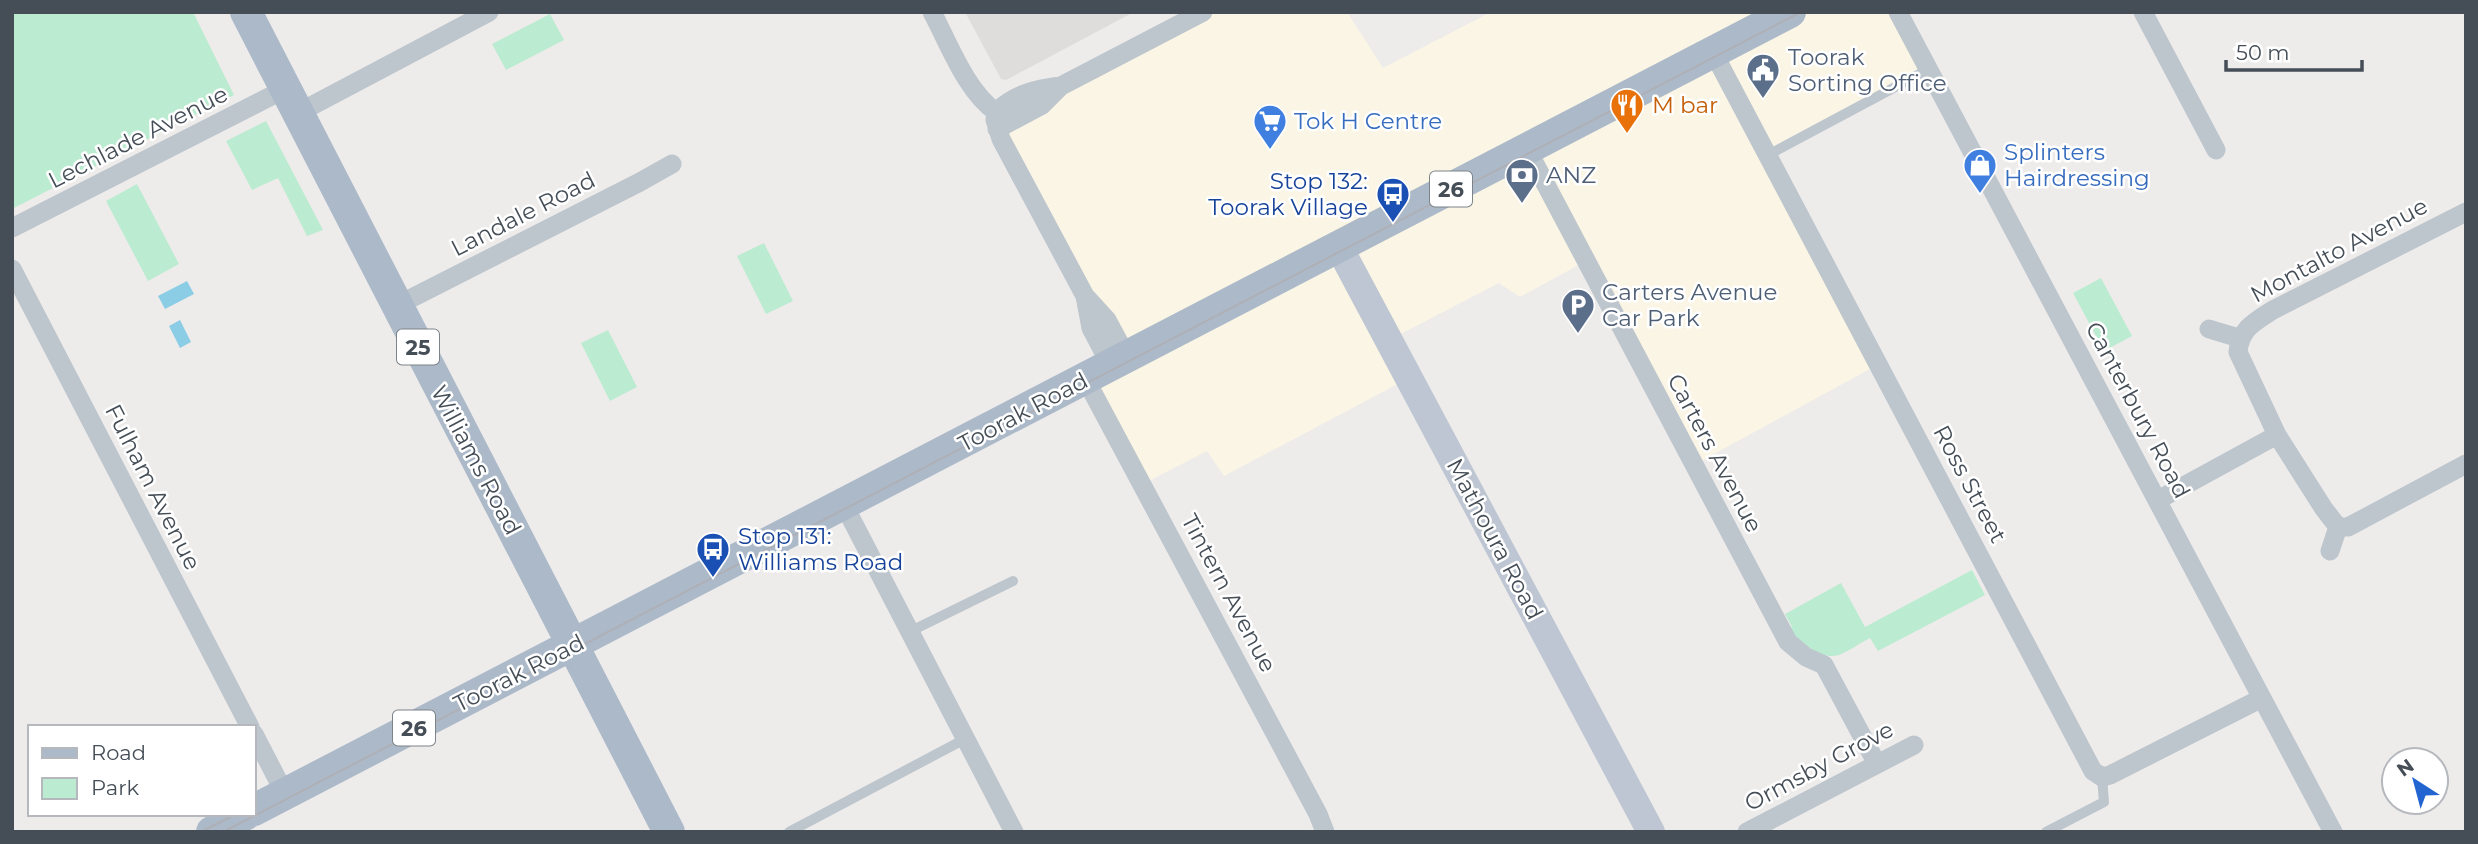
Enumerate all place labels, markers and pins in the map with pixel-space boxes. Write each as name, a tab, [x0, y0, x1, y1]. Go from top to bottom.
place label: Toorak Sorting Office	[1788, 43, 1947, 97]
public building icon: Toorak Sorting Office	[1744, 51, 1782, 100]
restaurant icon: M bar	[1608, 86, 1646, 135]
place label: M bar	[1652, 91, 1718, 119]
supermarket icon: Tok H Centre	[1251, 102, 1289, 151]
place label: Tok H Centre	[1294, 107, 1442, 135]
place label: Splinters Hairdressing	[2004, 138, 2150, 192]
shop icon: Splinters Hairdressing	[1961, 146, 1999, 195]
bank icon: ANZ	[1503, 156, 1541, 205]
place label: ANZ	[1546, 161, 1596, 189]
place label: Stop 132: Toorak Village	[1208, 167, 1368, 221]
bus stop icon: Stop 132: Toorak Village	[1374, 175, 1412, 224]
place label: Carters Avenue Car Park	[1602, 278, 1777, 332]
parking icon: Carters Avenue Car Park	[1559, 286, 1597, 335]
place label: Stop 131: Williams Road	[738, 522, 903, 576]
bus stop icon: Stop 131: Williams Road	[694, 530, 732, 579]

